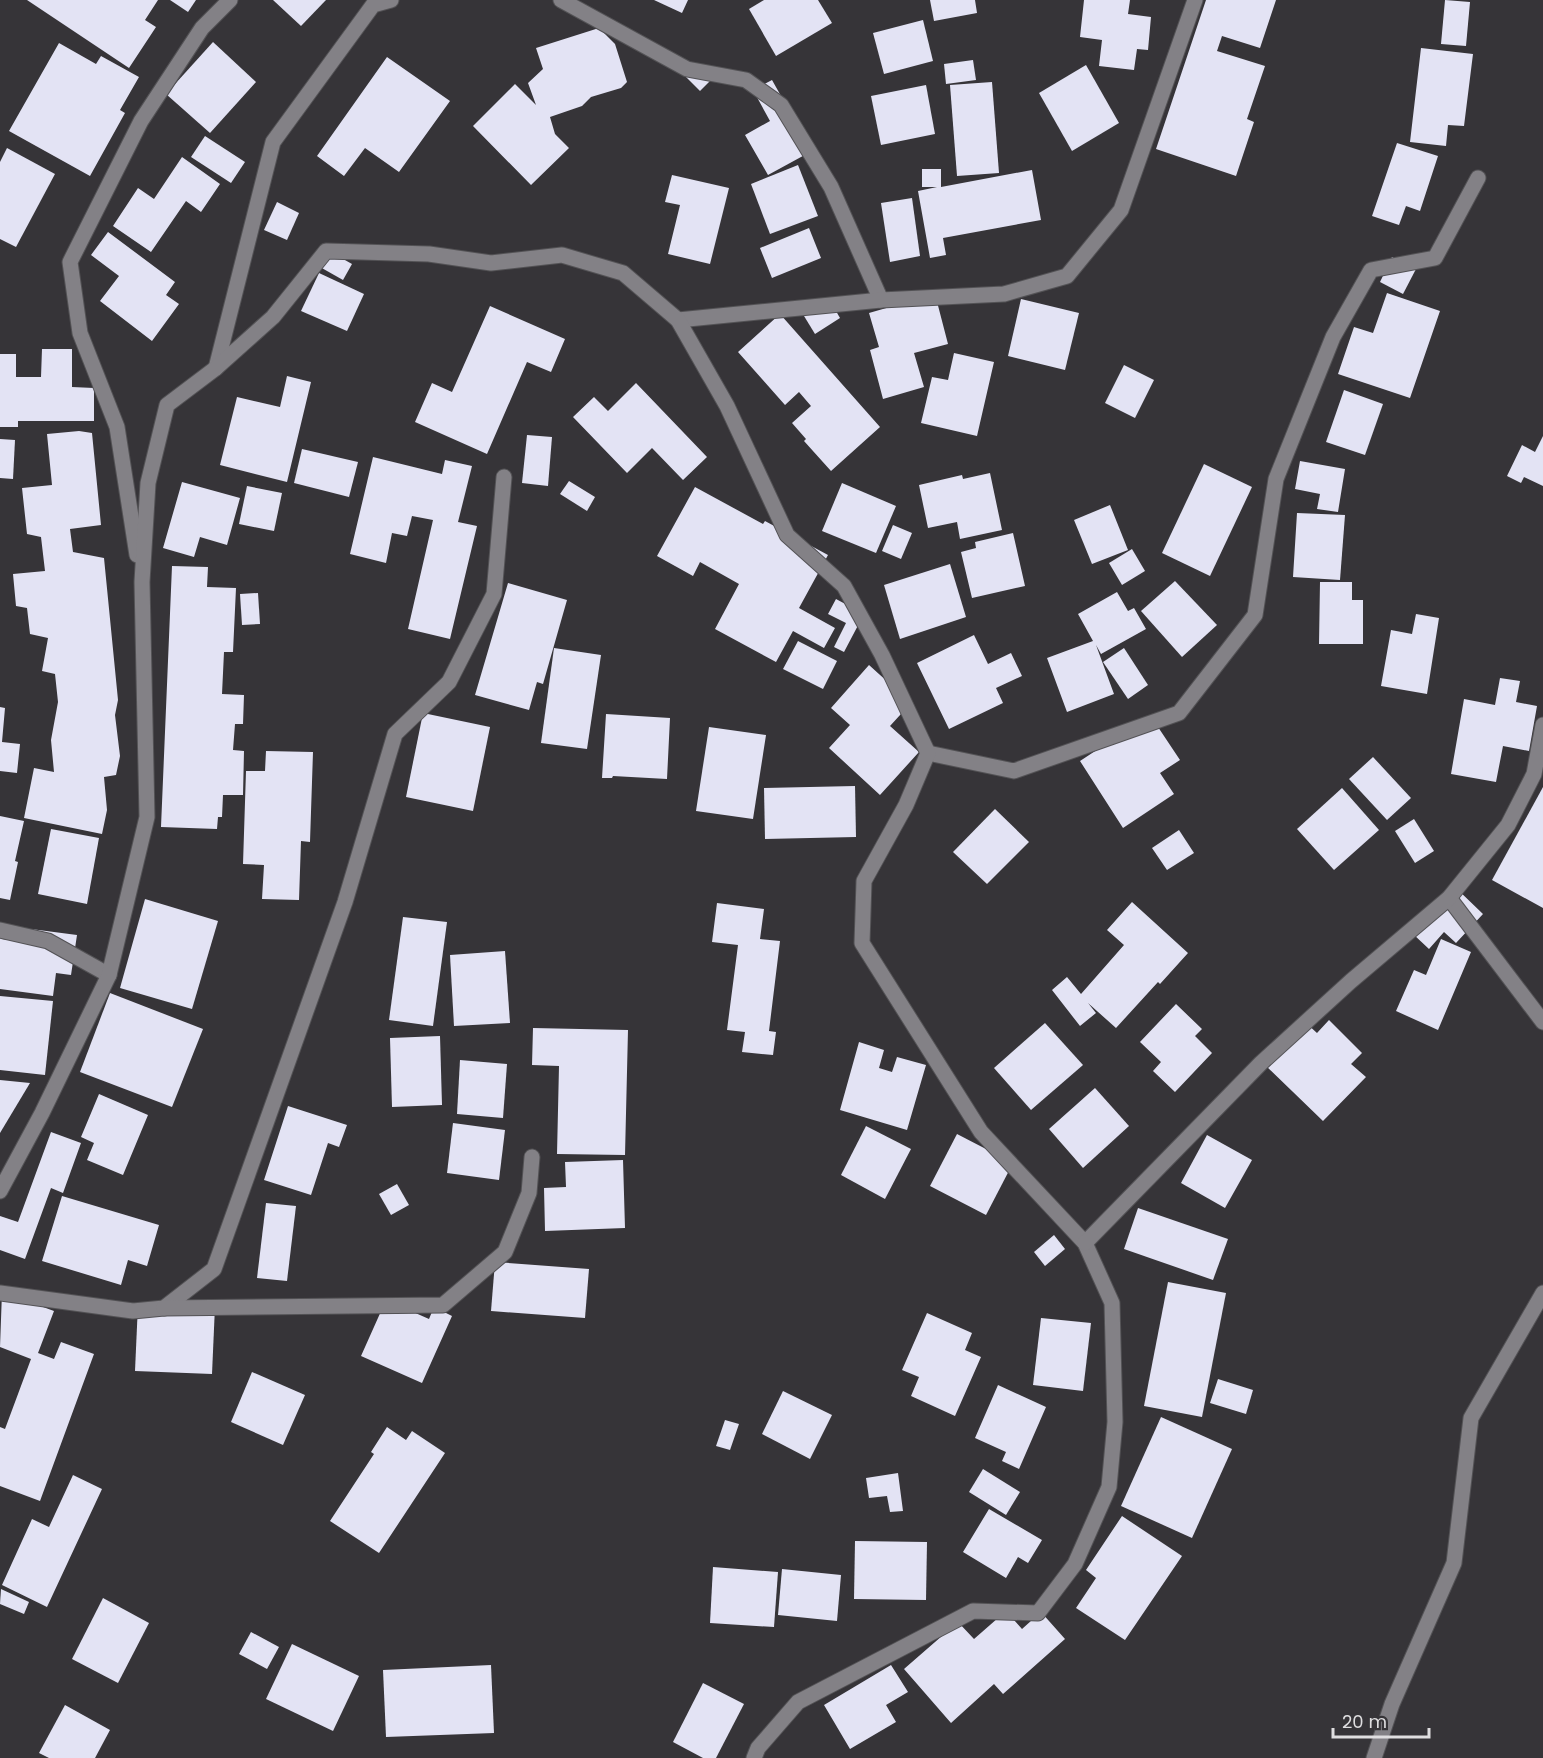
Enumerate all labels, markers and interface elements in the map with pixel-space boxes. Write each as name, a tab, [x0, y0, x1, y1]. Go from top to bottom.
scale bar	[1333, 1701, 1429, 1739]
text: 20 m	[1342, 1709, 1387, 1734]

